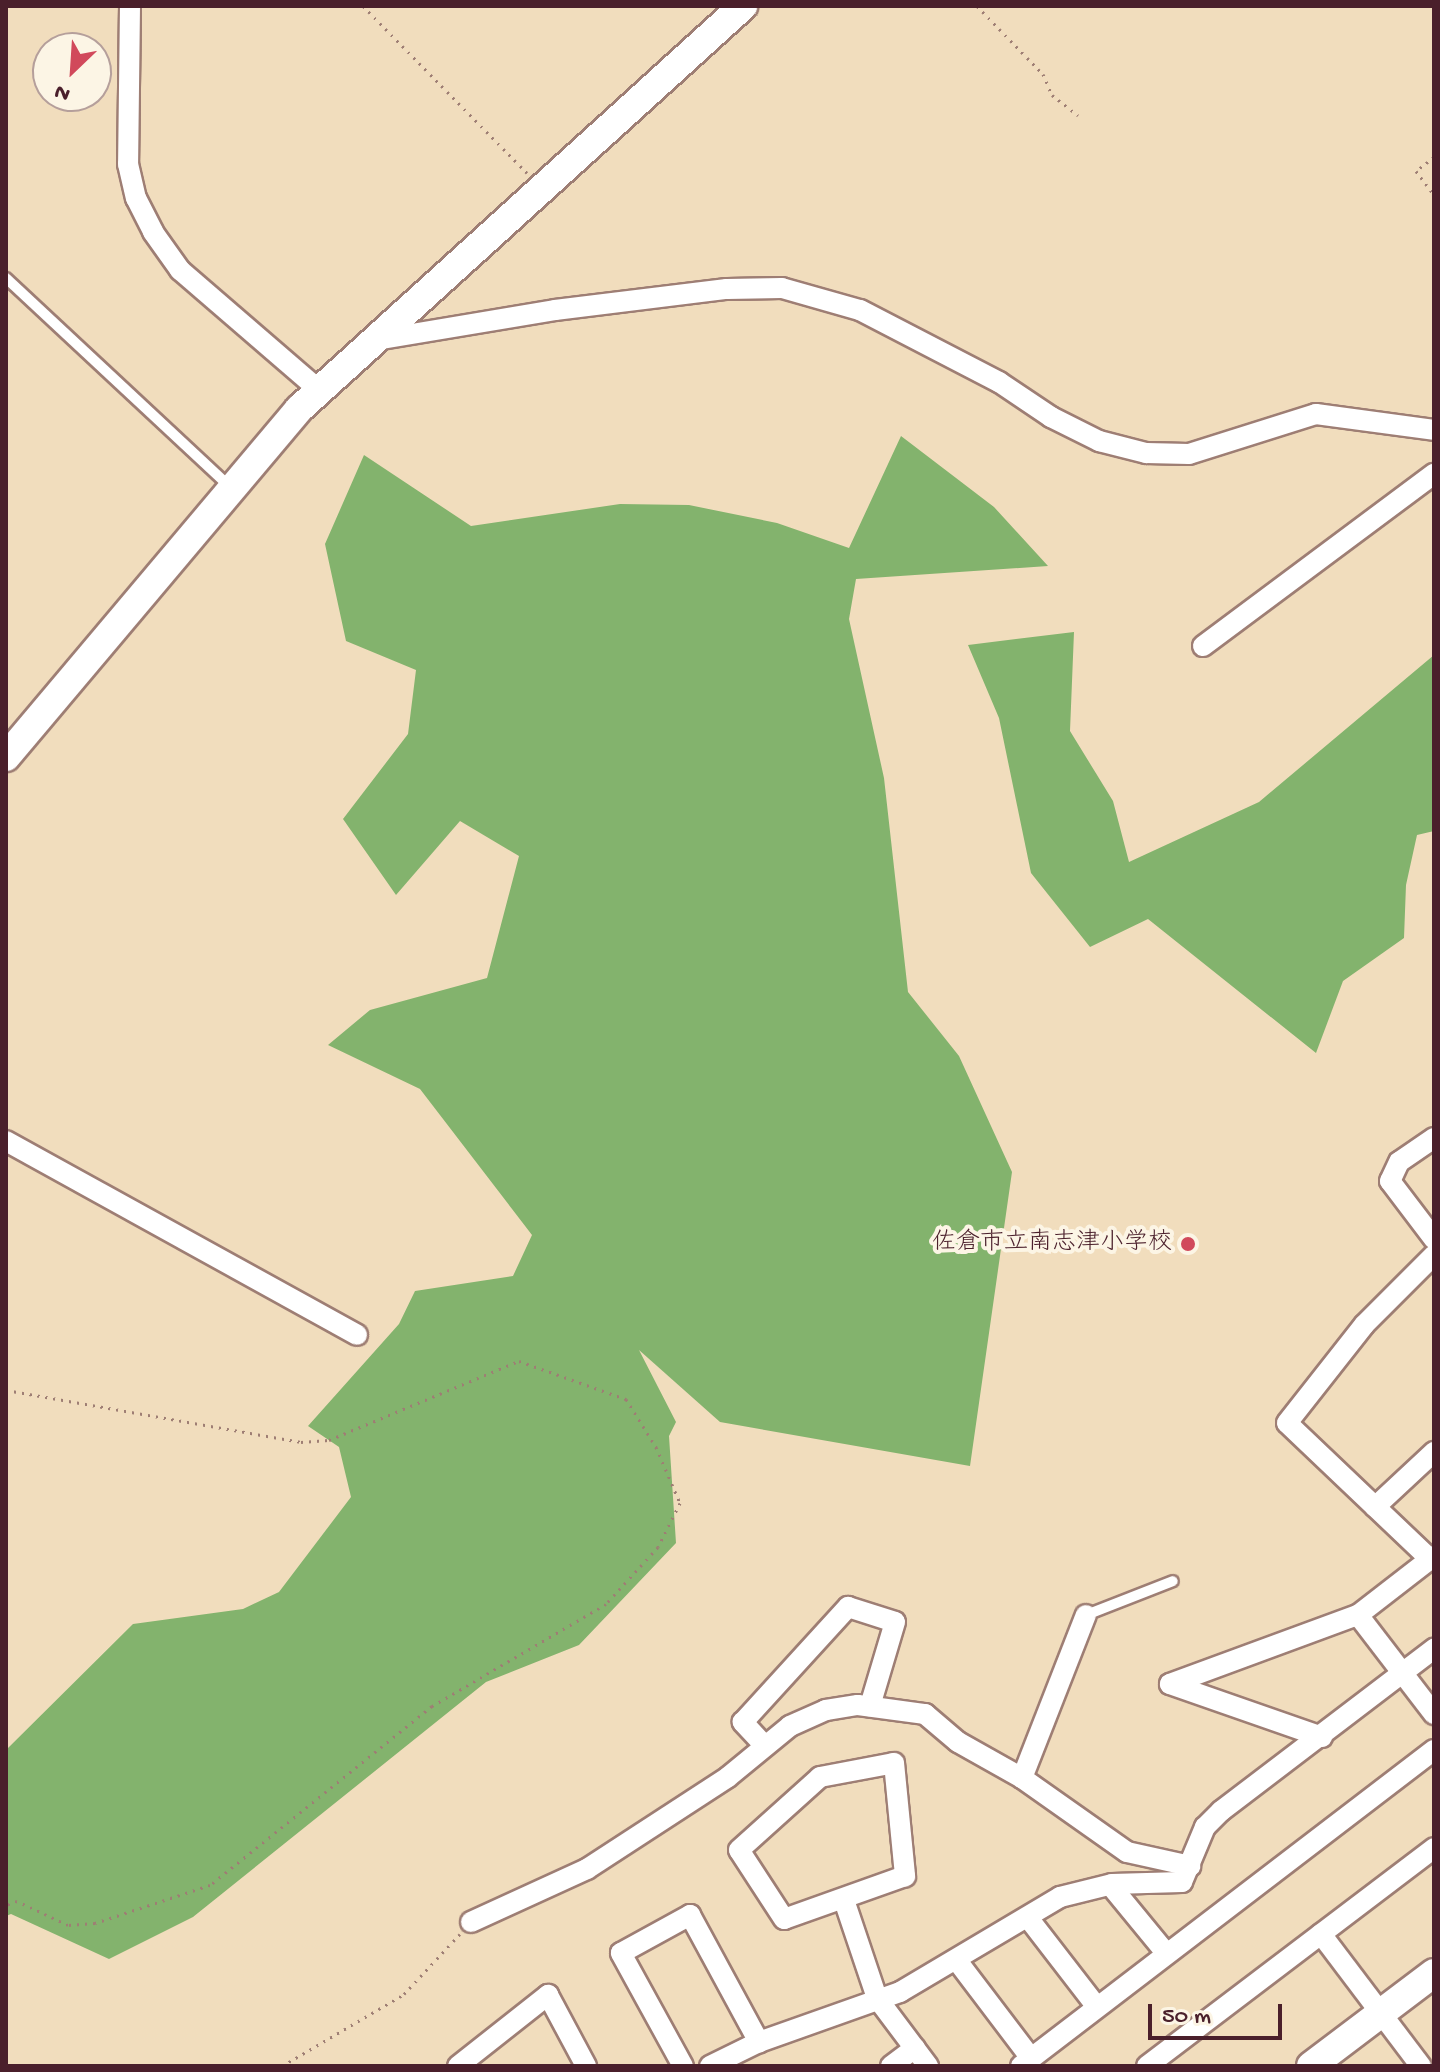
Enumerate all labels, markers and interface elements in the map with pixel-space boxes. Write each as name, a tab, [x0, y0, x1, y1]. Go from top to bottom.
north arrow	[32, 32, 112, 112]
text: N	[51, 77, 75, 107]
place label: 佐倉市立南志津小学校	[932, 1230, 1172, 1258]
marker: 佐倉市立南志津小学校	[1179, 1235, 1197, 1253]
scale bar	[1152, 1988, 1286, 2038]
text: 50 m	[1162, 2003, 1211, 2032]

